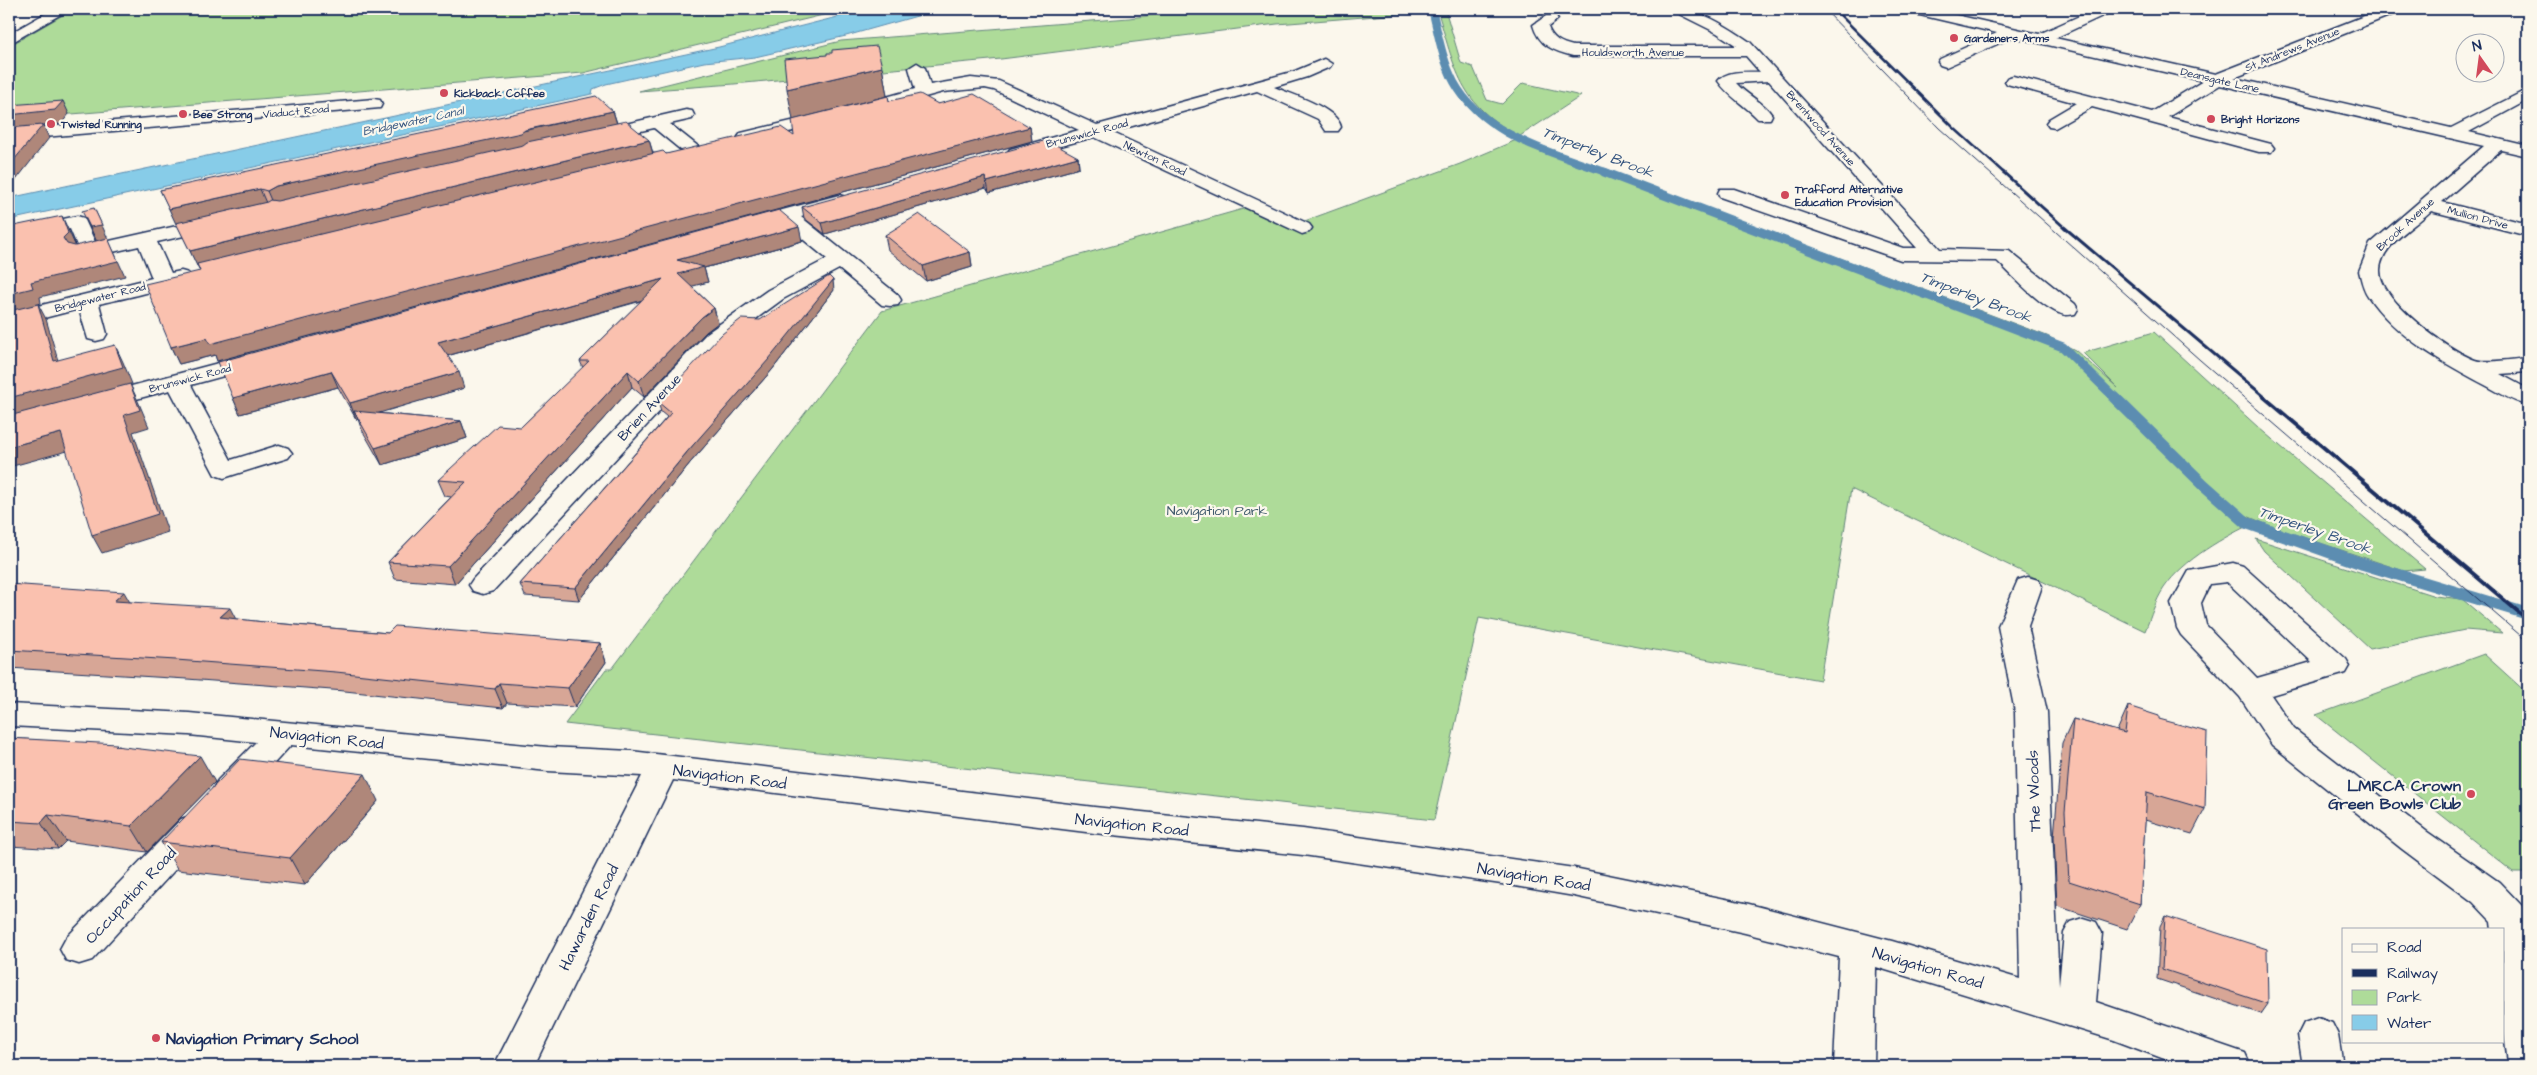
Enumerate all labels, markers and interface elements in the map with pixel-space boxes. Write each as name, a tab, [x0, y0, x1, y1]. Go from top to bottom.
street label: St Andrews Avenue	[2243, 24, 2342, 75]
place label: Gardeners Arms	[1964, 31, 2050, 46]
marker: Gardeners Arms	[1948, 32, 1960, 44]
north arrow	[2454, 32, 2504, 82]
text: N	[2470, 36, 2484, 57]
street label: Houldsworth Avenue	[1582, 45, 1684, 60]
street label: Deansgate Lane	[2179, 64, 2261, 98]
place label: Kickback Coffee	[454, 86, 545, 101]
marker: Kickback Coffee	[438, 87, 450, 99]
street label: Brentwood Avenue	[1783, 87, 1859, 169]
street label: Viaduct Road	[262, 101, 330, 122]
water label: Bridgewater Canal	[361, 102, 468, 141]
place label: Bee Strong	[193, 107, 252, 124]
marker: Bee Strong	[177, 108, 189, 120]
place label: Bright Horizons	[2221, 112, 2300, 129]
marker: Bright Horizons	[2205, 113, 2217, 125]
street label: Brunswick Road	[1044, 115, 1130, 152]
place label: Twisted Running	[60, 117, 142, 134]
marker: Twisted Running	[45, 118, 57, 130]
water label: Timperley Brook	[1539, 122, 1657, 185]
street label: Newton Road	[1121, 137, 1189, 180]
place label: Trafford Alternative Education Provision	[1794, 182, 1903, 210]
marker: Trafford Alternative Education Provision	[1779, 189, 1791, 201]
street label: Brook Avenue	[2373, 194, 2438, 254]
street label: Mullion Drive	[2446, 202, 2510, 233]
water label: Timperley Brook	[1917, 267, 2035, 330]
street label: Bridgewater Road	[53, 279, 148, 317]
street label: Brunswick Road	[147, 360, 233, 397]
street label: Brien Avenue	[613, 369, 686, 446]
park label: Navigation Park	[1167, 501, 1268, 521]
water label: Timperley Brook	[2255, 501, 2375, 561]
street label: Navigation Road	[269, 721, 385, 756]
street label: The Woods	[2022, 749, 2046, 832]
street label: Navigation Road	[672, 759, 788, 796]
place label: LMRCA Crown Green Bowls Club	[2328, 775, 2461, 815]
marker: LMRCA Crown Green Bowls Club	[2465, 788, 2477, 800]
street label: Navigation Road	[1074, 808, 1190, 843]
street label: Occupation Road	[80, 842, 181, 949]
street label: Navigation Road	[1476, 857, 1592, 898]
street label: Hawarden Road	[554, 861, 624, 974]
legend	[2342, 928, 2504, 1042]
text: Road	[2387, 937, 2422, 958]
street label: Navigation Road	[1869, 942, 1986, 995]
text: Railway	[2387, 963, 2438, 985]
text: Park	[2387, 987, 2422, 1008]
text: Water	[2387, 1013, 2431, 1034]
place label: Navigation Primary School	[166, 1028, 359, 1052]
marker: Navigation Primary School	[150, 1032, 162, 1044]

